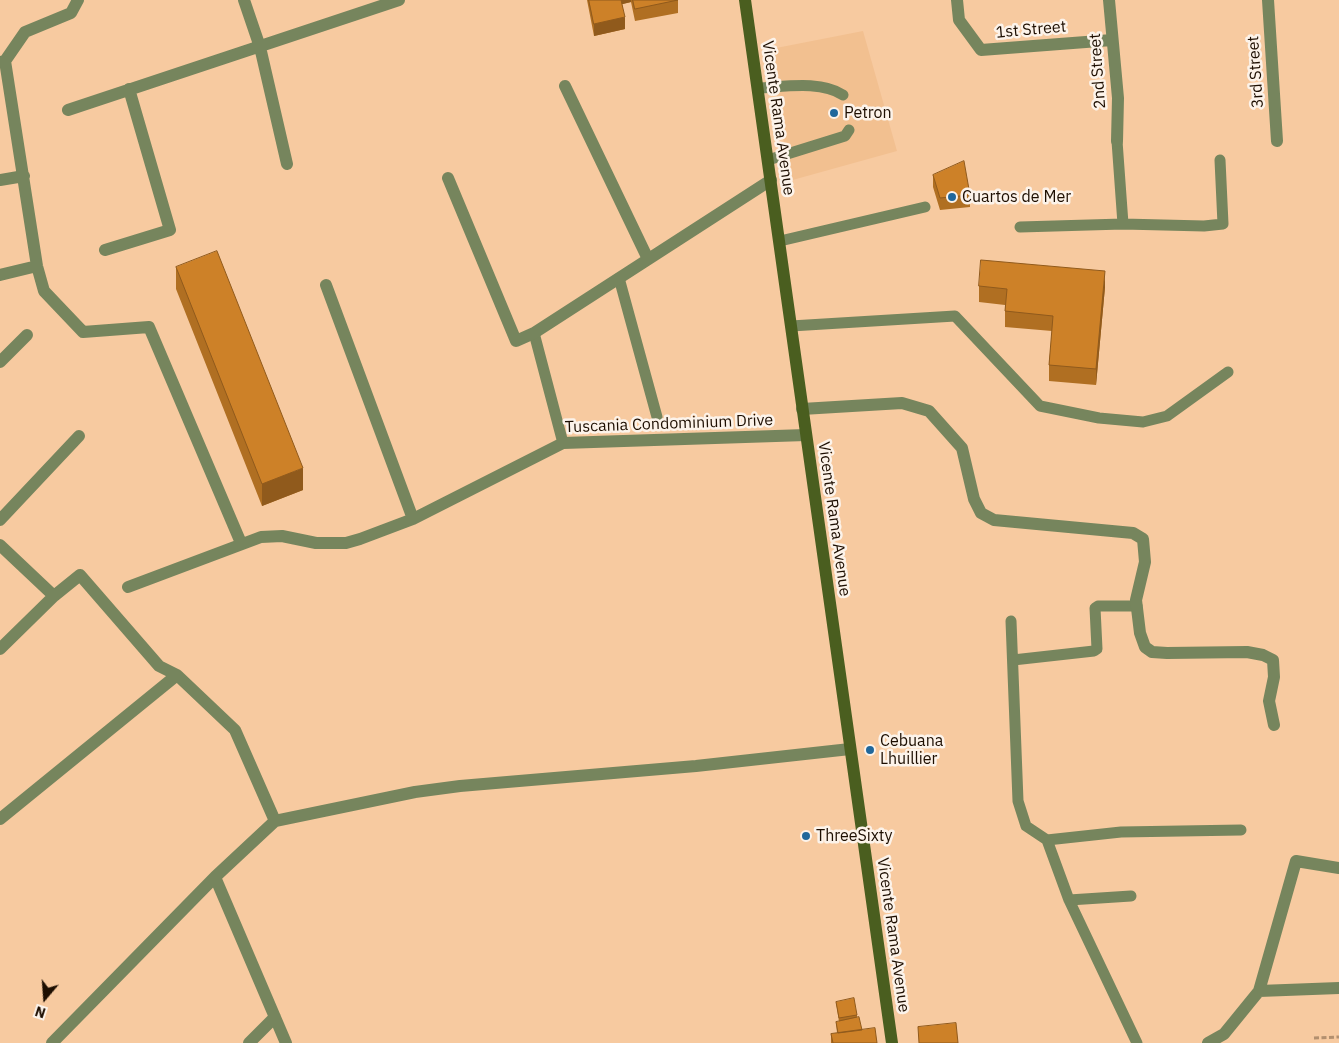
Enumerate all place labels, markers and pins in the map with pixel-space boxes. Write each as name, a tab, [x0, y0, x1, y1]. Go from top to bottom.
place label: Petron	[844, 103, 892, 123]
marker: Petron	[828, 107, 840, 119]
place label: Cuartos de Mer	[962, 187, 1071, 207]
marker: Cuartos de Mer	[946, 191, 958, 203]
place label: Cebuana Lhuillier	[880, 731, 943, 769]
marker: Cebuana Lhuillier	[864, 744, 876, 756]
place label: ThreeSixty	[816, 826, 892, 846]
marker: ThreeSixty	[800, 830, 812, 842]

